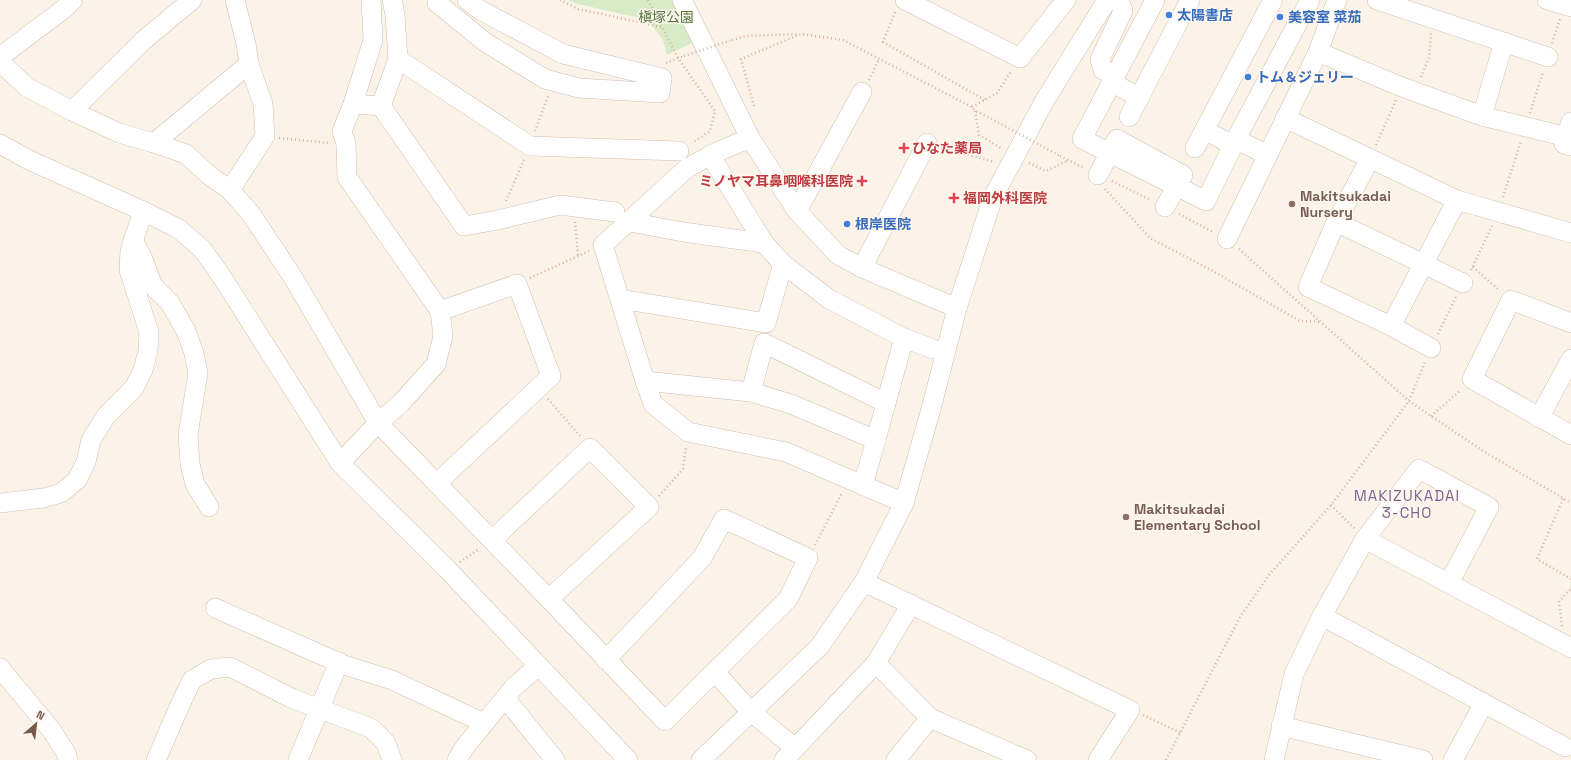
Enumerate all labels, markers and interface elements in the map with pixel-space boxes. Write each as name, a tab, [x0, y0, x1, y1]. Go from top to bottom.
place label: 太陽書店	[1177, 6, 1233, 24]
park label: 槇塚公園	[638, 8, 694, 26]
place label: 美容室 菜茄	[1288, 8, 1362, 26]
marker: 太陽書店	[1164, 10, 1174, 20]
marker: 美容室 菜茄	[1275, 12, 1285, 22]
place label: トム＆ジェリー	[1256, 68, 1354, 86]
marker: トム＆ジェリー	[1243, 72, 1253, 82]
place label: ひなた薬局	[912, 139, 982, 157]
marker: ひなた薬局	[899, 143, 909, 153]
place label: ミノヤマ耳鼻咽喉科医院	[699, 172, 853, 190]
marker: ミノヤマ耳鼻咽喉科医院	[856, 175, 868, 187]
place label: Makitsukadai Nursery	[1300, 187, 1391, 221]
place label: 福岡外科医院	[963, 189, 1047, 207]
marker: 福岡外科医院	[948, 192, 960, 204]
marker: Makitsukadai Nursery	[1287, 199, 1297, 209]
place label: 根岸医院	[855, 215, 911, 233]
marker: 根岸医院	[842, 219, 852, 229]
district label: MAKIZUKADAI 3-CHO	[1354, 486, 1460, 522]
place label: Makitsukadai Elementary School	[1134, 500, 1260, 534]
marker: Makitsukadai Elementary School	[1121, 512, 1131, 522]
north arrow	[16, 704, 56, 744]
text: N	[34, 707, 47, 723]

